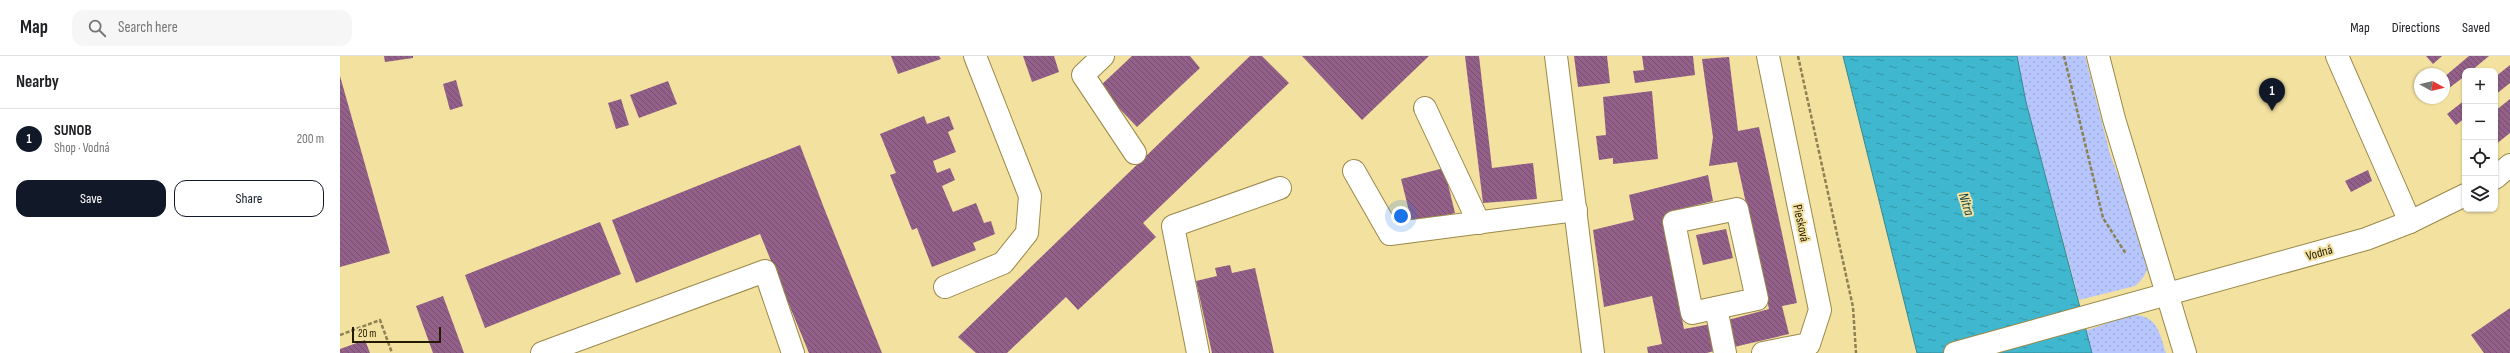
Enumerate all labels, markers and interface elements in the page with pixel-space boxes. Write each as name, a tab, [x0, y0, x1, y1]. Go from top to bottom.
search box	[72, 10, 352, 46]
text: Map	[20, 16, 48, 39]
icon: search	[86, 17, 108, 39]
text: Search here	[118, 18, 178, 37]
text: Map	[2350, 19, 2370, 36]
text: Directions	[2392, 19, 2440, 36]
text: Saved	[2462, 19, 2490, 36]
north arrow	[2414, 68, 2450, 104]
map controls	[2462, 68, 2498, 212]
button: +	[2462, 68, 2498, 104]
text: Nearby	[16, 72, 59, 92]
pin: 1	[2259, 78, 2285, 111]
button: −	[2462, 104, 2498, 140]
text: SUNOB	[54, 121, 92, 140]
text: 1	[26, 131, 32, 147]
text: 200 m	[297, 131, 324, 147]
text: Shop · Vodná	[54, 140, 109, 156]
button: locate	[2462, 140, 2498, 176]
button: layers	[2462, 176, 2498, 212]
button: Save	[16, 180, 166, 217]
button: Share	[174, 180, 324, 217]
water label: Nitra	[1955, 191, 1978, 218]
street label: Piesková	[1789, 203, 1813, 243]
your location	[1391, 206, 1411, 226]
street label: Vodná	[2304, 242, 2334, 264]
scale bar	[352, 325, 441, 344]
text: 20 m	[358, 327, 376, 340]

